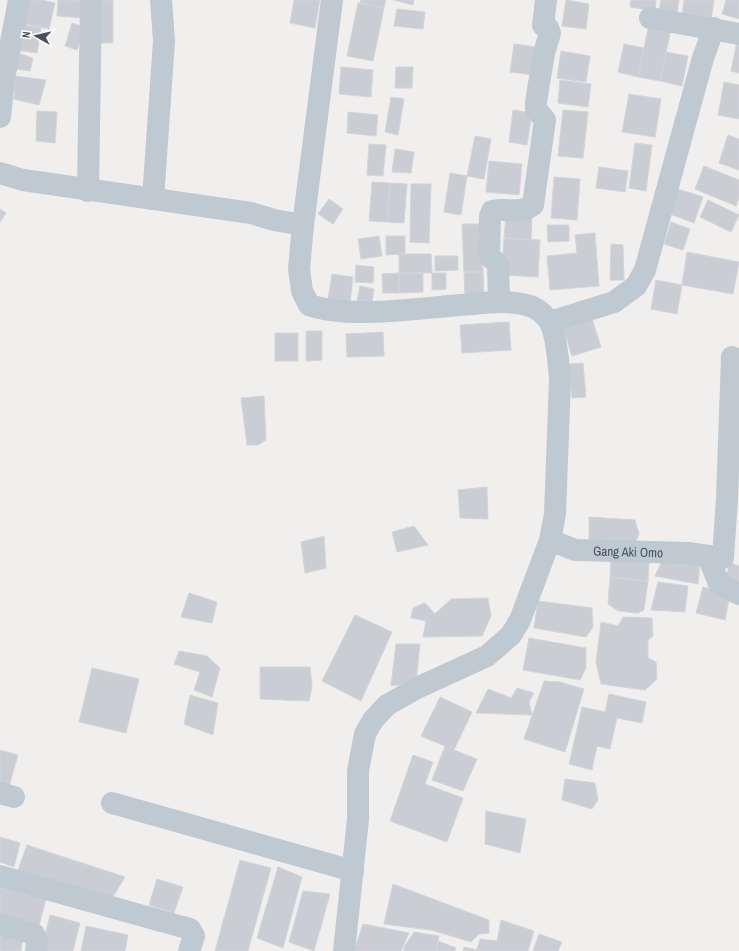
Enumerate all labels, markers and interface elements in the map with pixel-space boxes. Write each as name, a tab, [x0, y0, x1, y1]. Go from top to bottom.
north arrow	[16, 16, 56, 56]
text: N	[19, 30, 33, 39]
street label: Gang Aki Omo	[593, 542, 663, 561]

